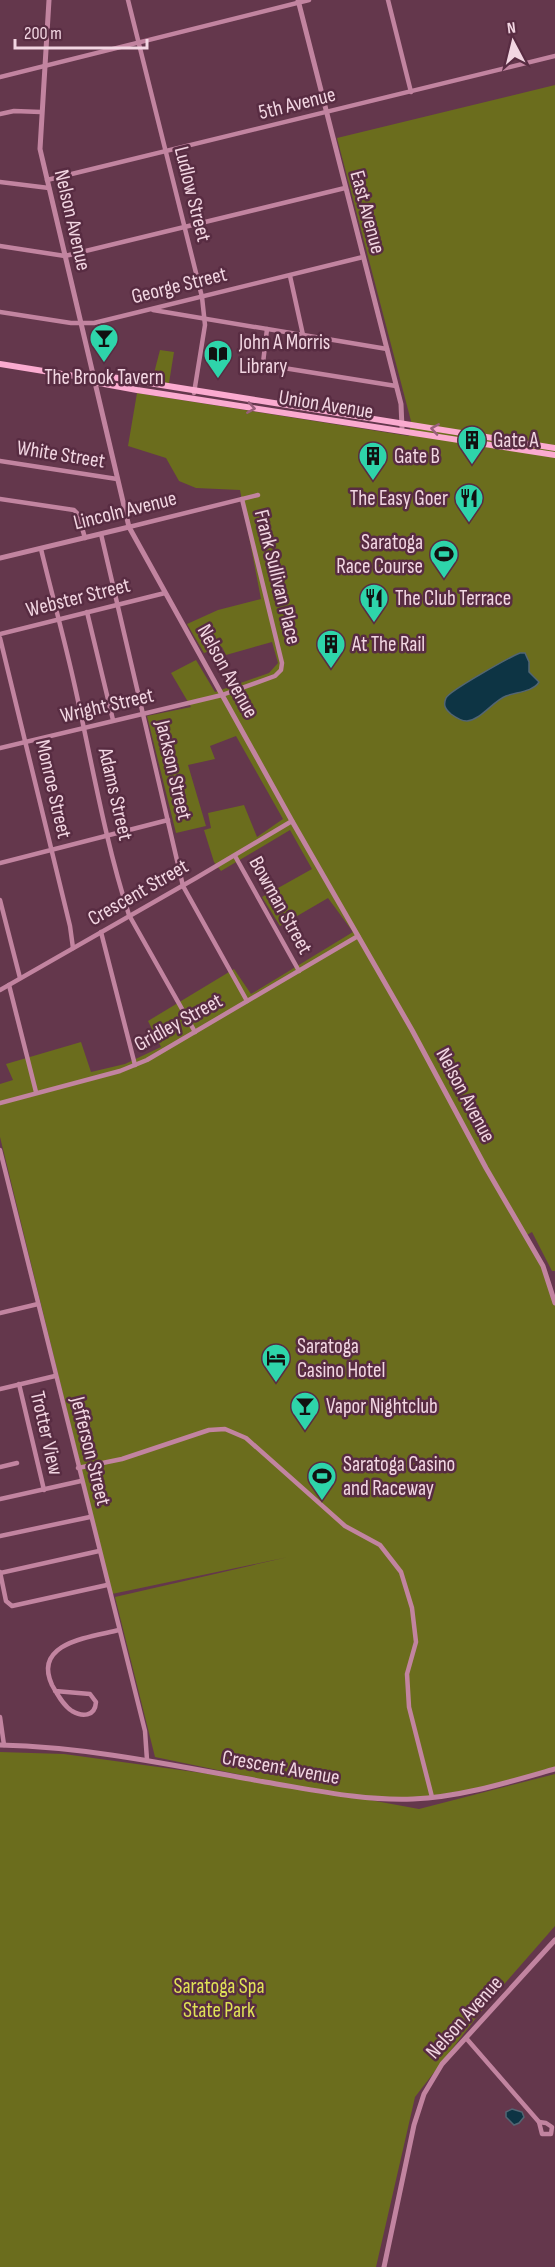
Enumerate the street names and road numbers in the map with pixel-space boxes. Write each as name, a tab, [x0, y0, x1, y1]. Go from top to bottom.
street label: 5th Avenue	[256, 82, 338, 125]
street label: Ludlow Street	[169, 144, 216, 244]
street label: Nelson Avenue	[49, 167, 96, 273]
street label: East Avenue	[344, 168, 391, 256]
street label: George Street	[129, 262, 229, 309]
street label: Union Avenue	[277, 385, 375, 424]
street label: White Street	[15, 435, 107, 474]
street label: Lincoln Avenue	[71, 486, 179, 535]
street label: Frank Sullivan Place	[249, 507, 306, 647]
street label: Webster Street	[23, 572, 133, 622]
street label: Nelson Avenue	[192, 620, 263, 722]
street label: Wright Street	[58, 683, 156, 728]
street label: Jackson Street	[150, 717, 197, 822]
street label: Monroe Street	[30, 737, 77, 841]
street label: Adams Street	[93, 744, 138, 843]
street label: Bowman Street	[243, 852, 318, 959]
street label: Crescent Street	[84, 854, 193, 931]
street label: Gridley Street	[130, 988, 227, 1057]
street label: Nelson Avenue	[430, 1044, 501, 1147]
street label: Trotter View	[25, 1389, 68, 1478]
street label: Jefferson Street	[65, 1393, 116, 1508]
street label: Crescent Avenue	[220, 1745, 342, 1790]
street label: Nelson Avenue	[421, 1971, 508, 2064]

